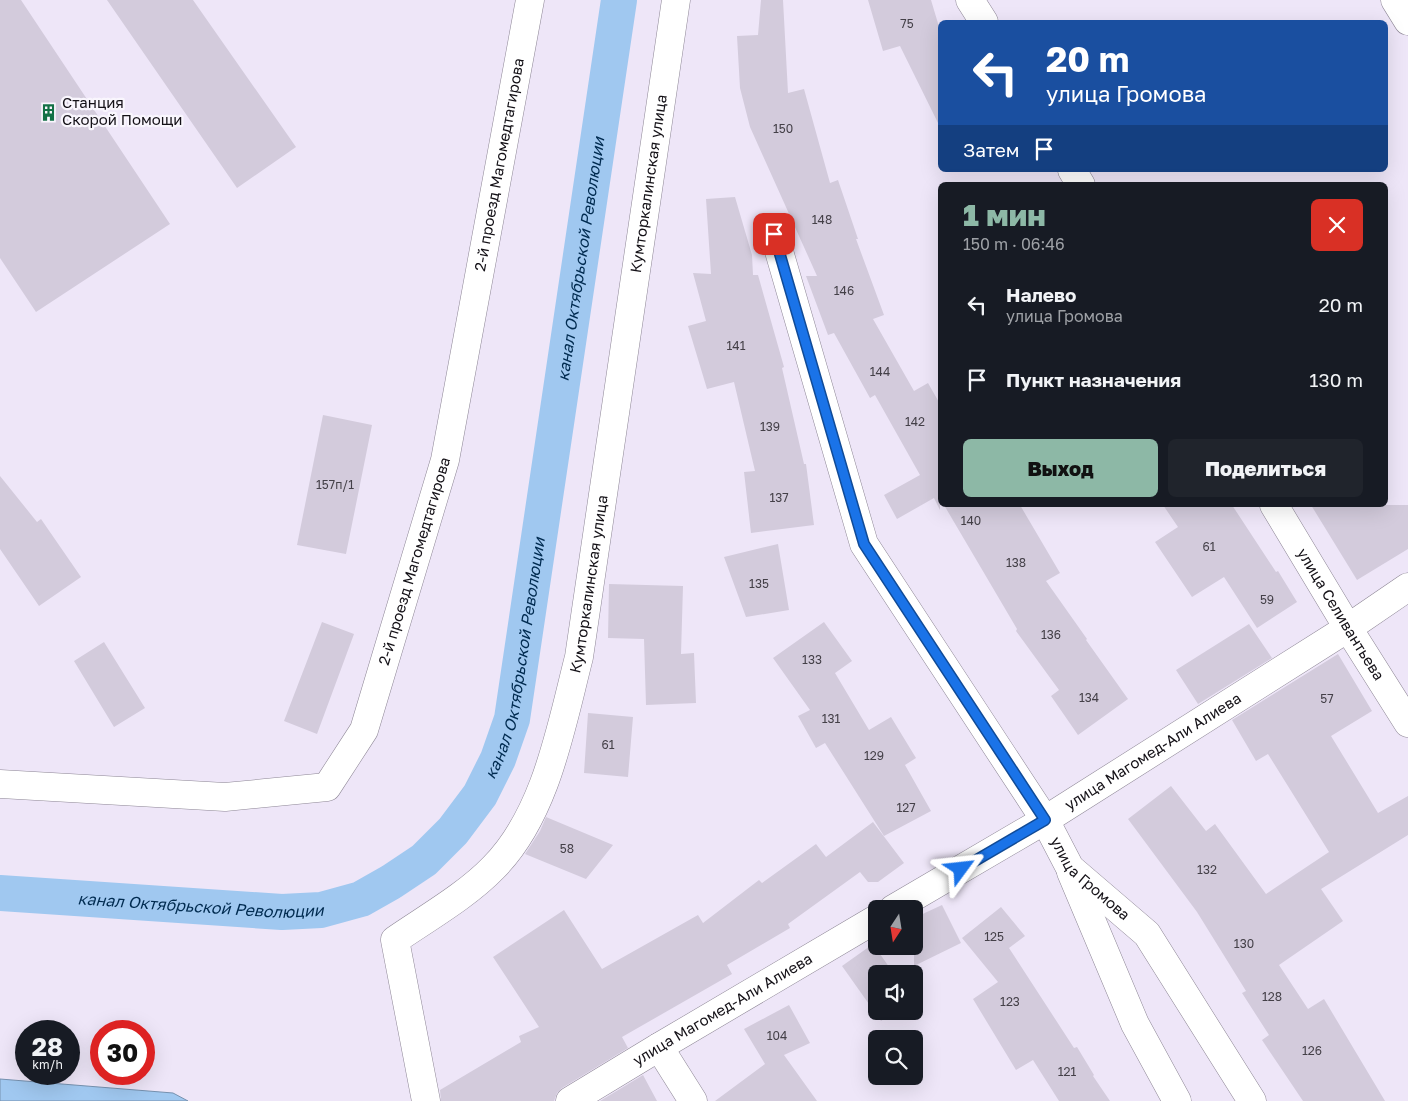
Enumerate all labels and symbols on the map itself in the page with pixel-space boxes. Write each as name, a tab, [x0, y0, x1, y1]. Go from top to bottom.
house number: 75	[900, 16, 914, 31]
street label: 2-й проезд Магомедтагирова	[470, 57, 527, 273]
place label: Станция Скорой Помощи	[62, 93, 182, 128]
street label: Кумторкалинская улица	[626, 93, 670, 274]
building icon: Станция Скорой Помощи	[38, 102, 58, 122]
house number: 150	[773, 121, 793, 136]
water label: канал Октябрьской Революции	[552, 134, 609, 382]
house number: 148	[812, 212, 832, 227]
pin	[753, 213, 795, 255]
house number: 146	[834, 283, 854, 298]
house number: 141	[727, 338, 746, 353]
house number: 144	[870, 364, 890, 379]
house number: 142	[905, 414, 925, 429]
house number: 139	[760, 419, 780, 434]
street label: 2-й проезд Магомедтагирова	[374, 455, 453, 667]
house number: 157п/1	[316, 477, 354, 492]
house number: 137	[769, 490, 789, 505]
street label: Кумторкалинская улица	[565, 494, 611, 675]
house number: 140	[961, 513, 981, 528]
water label: канал Октябрьской Революции	[480, 535, 549, 782]
house number: 61	[1202, 539, 1216, 554]
street label: улица Селивантьева	[1294, 545, 1389, 683]
house number: 138	[1006, 555, 1026, 570]
house number: 135	[749, 576, 769, 591]
house number: 59	[1260, 592, 1274, 607]
house number: 136	[1041, 627, 1061, 642]
house number: 133	[802, 652, 822, 667]
street label: улица Магомед-Али Алиева	[1061, 688, 1244, 813]
house number: 134	[1079, 690, 1099, 705]
house number: 57	[1320, 691, 1334, 706]
house number: 131	[822, 711, 841, 726]
house number: 61	[601, 737, 615, 752]
house number: 129	[864, 748, 884, 763]
house number: 127	[896, 800, 916, 815]
street label: улица Громова	[1047, 833, 1134, 923]
house number: 58	[560, 841, 574, 856]
position arrow	[934, 842, 986, 894]
house number: 132	[1197, 862, 1217, 877]
water label: канал Октябрьской Революции	[77, 888, 325, 922]
north arrow	[868, 900, 922, 955]
house number: 125	[984, 929, 1004, 944]
house number: 130	[1234, 936, 1254, 951]
street label: улица Магомед-Али Алиева	[629, 949, 815, 1069]
house number: 128	[1262, 989, 1282, 1004]
house number: 123	[1000, 994, 1020, 1009]
speed limit sign: 30	[90, 1020, 155, 1085]
house number: 104	[767, 1028, 787, 1043]
house number: 126	[1302, 1043, 1322, 1058]
house number: 121	[1058, 1064, 1076, 1079]

